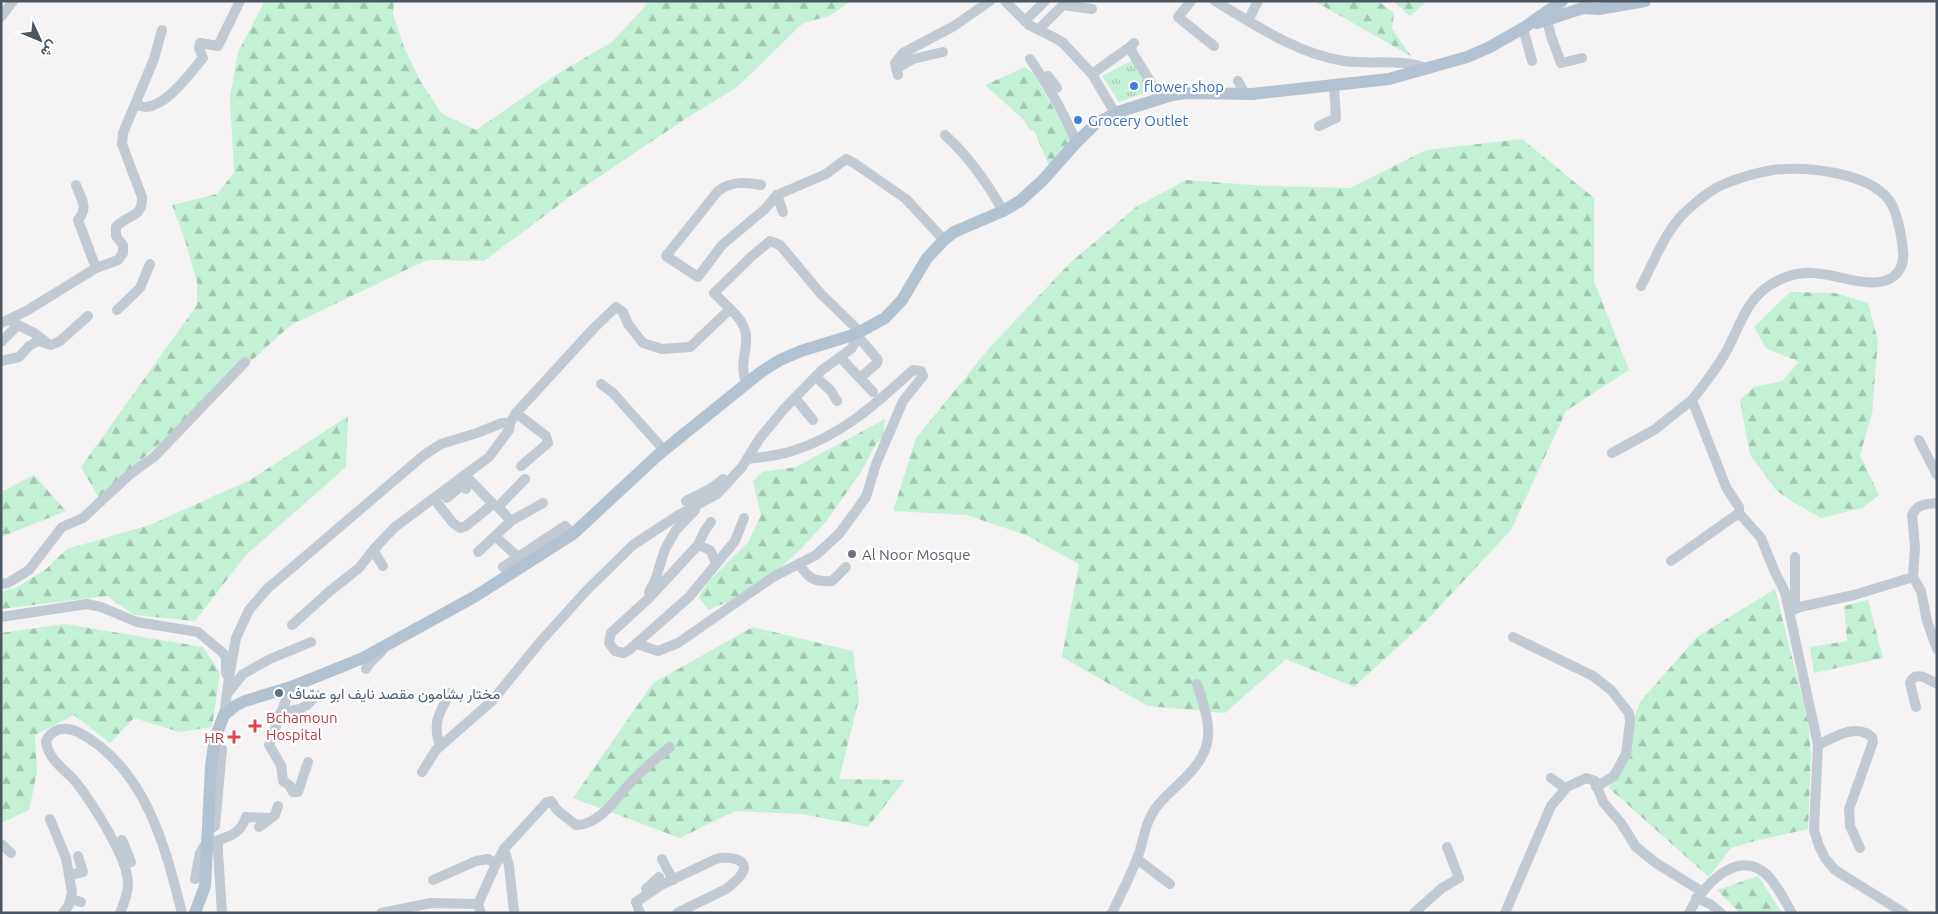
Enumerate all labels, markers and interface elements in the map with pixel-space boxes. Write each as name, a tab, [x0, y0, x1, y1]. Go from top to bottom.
north arrow	[15, 15, 65, 65]
text: ش	[37, 37, 61, 61]
place label: flower shop	[1144, 78, 1224, 95]
marker: flower shop	[1128, 80, 1140, 92]
place label: Grocery Outlet	[1088, 112, 1189, 129]
marker: Grocery Outlet	[1072, 114, 1084, 126]
place label: Al Noor Mosque	[862, 546, 970, 563]
marker: Al Noor Mosque	[846, 548, 858, 560]
place label: مختار بشامون مقصد نايف ابو عسّاف	[289, 685, 500, 703]
marker: مختار بشامون مقصد نايف ابو عسّاف	[273, 687, 285, 699]
place label: Bchamoun Hospital	[266, 709, 338, 743]
marker: Bchamoun Hospital	[248, 719, 262, 733]
place label: HR	[204, 729, 224, 746]
marker: HR	[228, 731, 240, 743]

